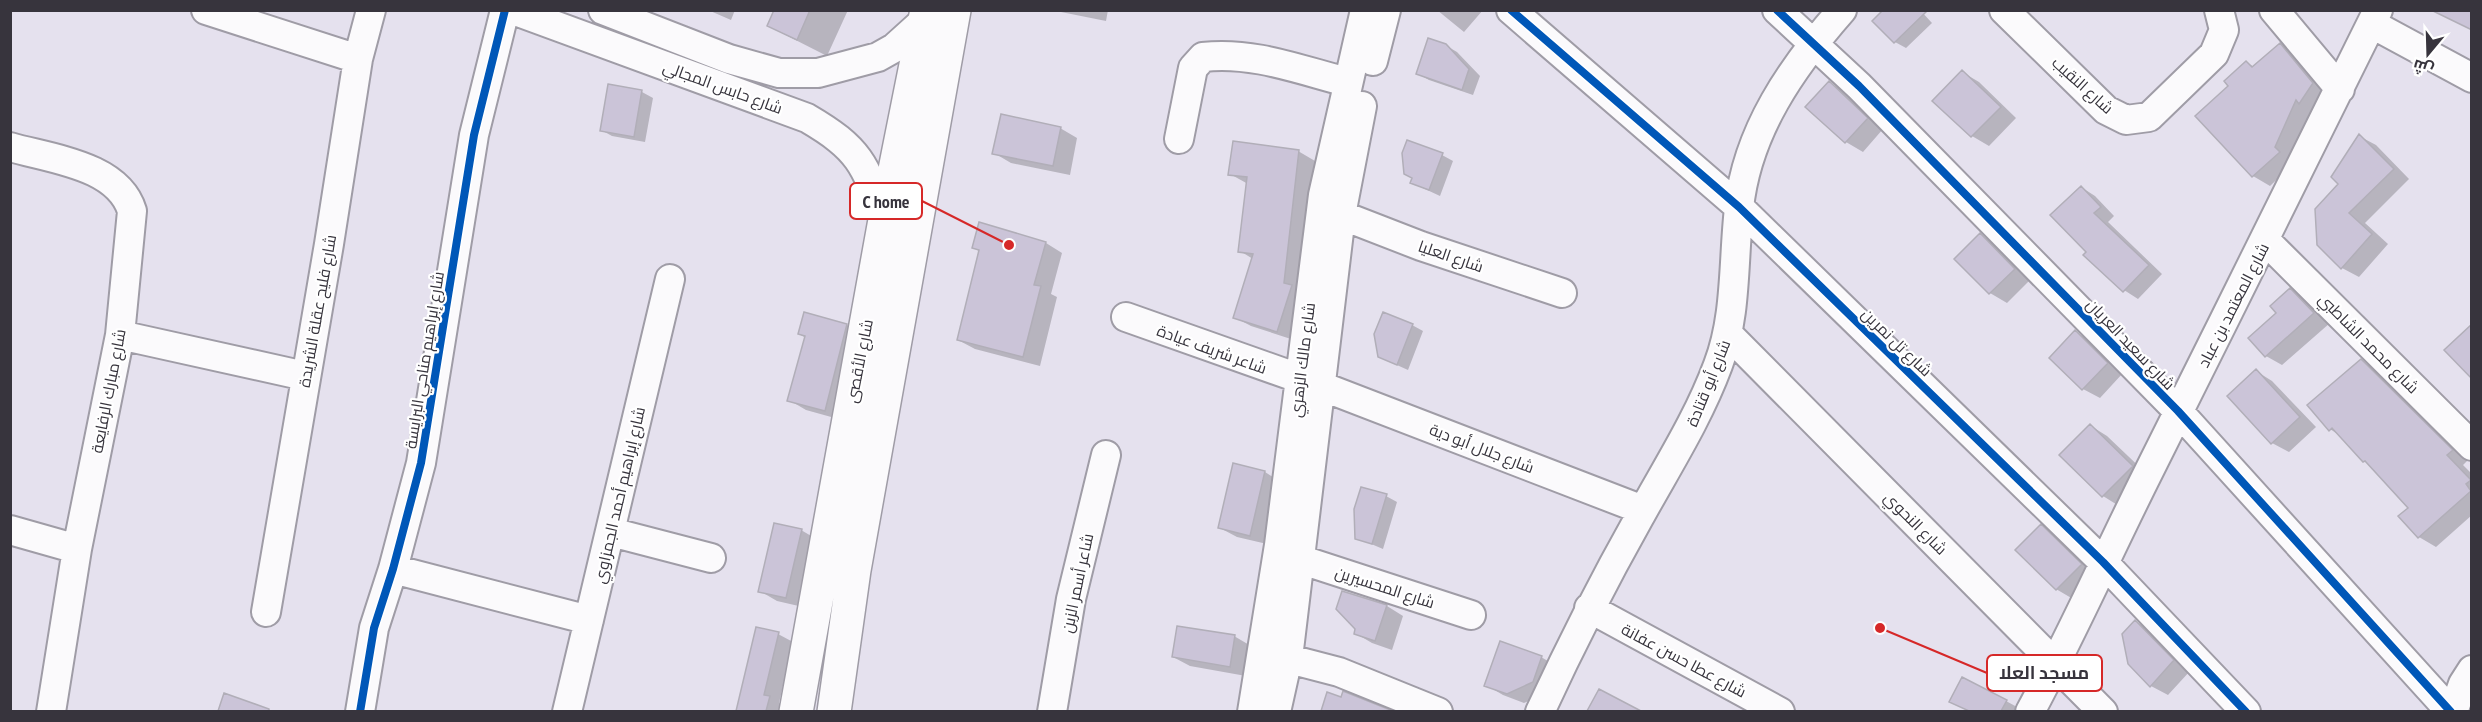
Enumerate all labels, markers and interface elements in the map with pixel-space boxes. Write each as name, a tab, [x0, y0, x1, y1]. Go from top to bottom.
north arrow	[2398, 24, 2458, 84]
street label: شارع النقيب	[2047, 52, 2118, 119]
text: ش	[2410, 55, 2436, 81]
street label: شارع حابس المجالي	[659, 56, 786, 122]
callout: C home	[850, 183, 922, 219]
text: C home	[862, 190, 910, 213]
street label: شارع فليح عقلة الشريدة	[294, 233, 342, 389]
street label: شارع العليا	[1415, 236, 1486, 278]
street label: شارع المعتمد بن عباد	[2193, 239, 2275, 371]
street label: شارع إبراهيم مناحي البرايسة	[400, 270, 452, 451]
street label: شارع محمد الشاطبي	[2312, 289, 2423, 400]
street label: شارع سعيد العريان	[2081, 294, 2180, 395]
street label: شارع مالك الزهري	[1285, 301, 1323, 419]
street label: شارع تل نمرين	[1856, 304, 1936, 382]
street label: شارع الأقصى	[841, 318, 879, 405]
street label: شاعر شريف عيادة	[1154, 320, 1270, 378]
street label: شارع مبارك الرفايعة	[86, 327, 132, 455]
street label: شارع أبو قتادة	[1682, 337, 1736, 430]
street label: شارع إبراهيم أحمد الجمزاوي	[589, 405, 653, 586]
street label: شارع جلال أبو دية	[1426, 419, 1537, 479]
street label: شارع النحوي	[1877, 487, 1952, 562]
street label: شاعر أسمر الزبن	[1057, 531, 1098, 635]
street label: شارع المحسيرين	[1332, 561, 1437, 614]
street label: شارع عطا حسن عفانة	[1617, 619, 1750, 703]
callout: مسجد العلا	[1987, 655, 2102, 691]
text: مسجد العلا	[1999, 661, 2089, 684]

